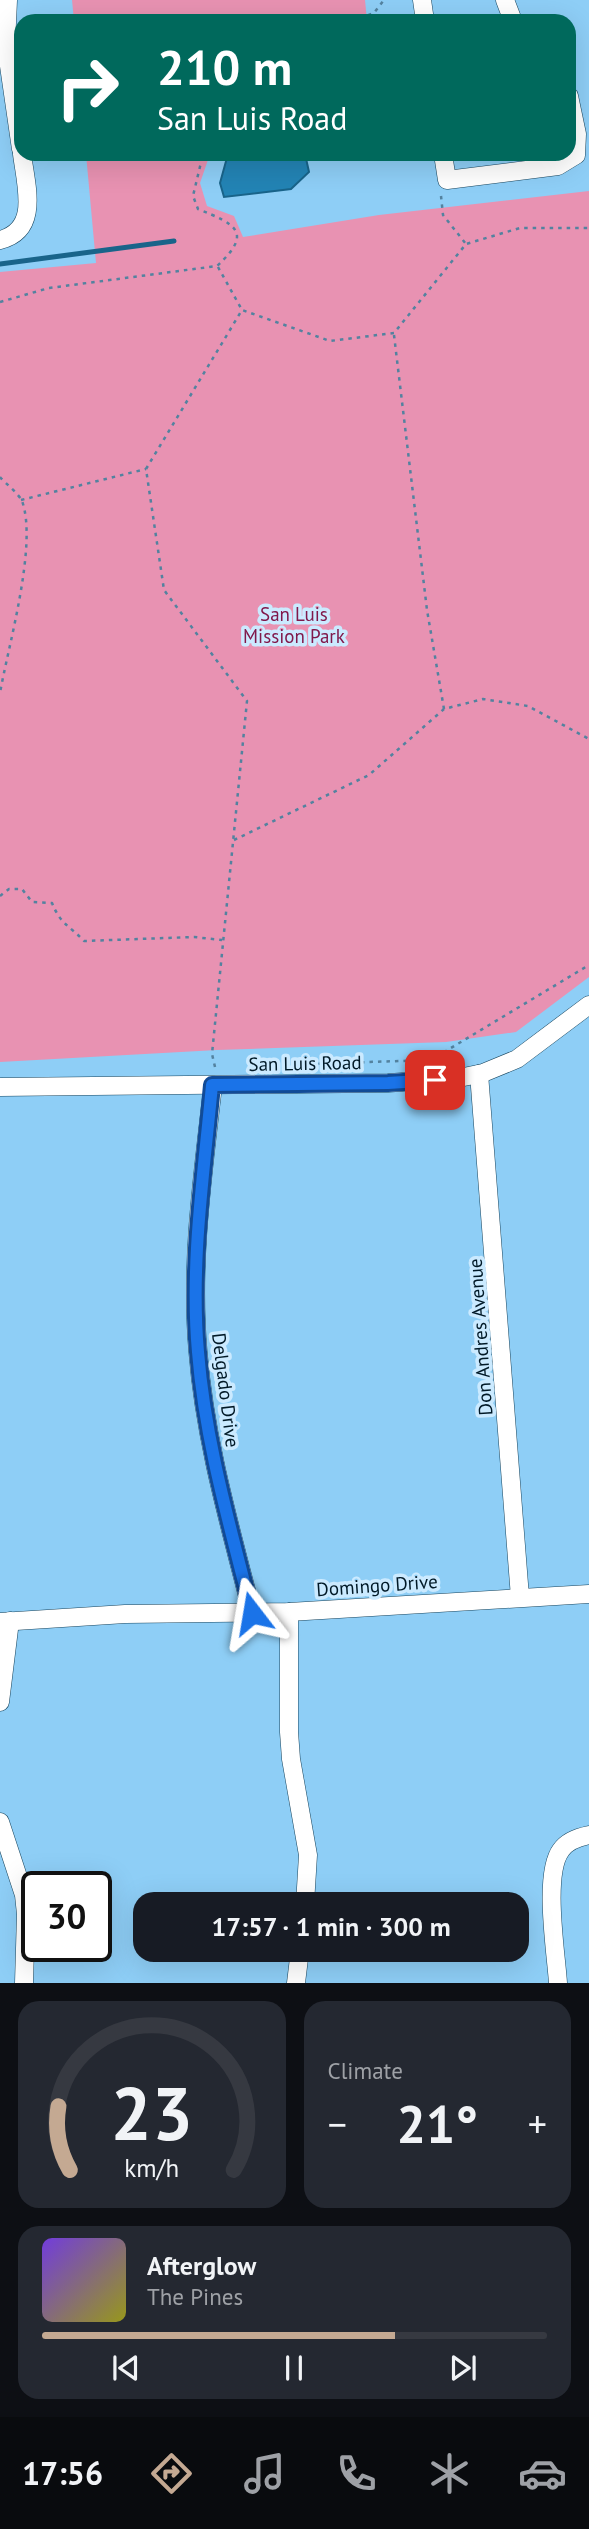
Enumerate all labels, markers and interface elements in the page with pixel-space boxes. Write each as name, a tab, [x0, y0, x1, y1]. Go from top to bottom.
text: 210 m	[157, 35, 292, 99]
icon: right	[42, 42, 133, 133]
text: San Luis Road	[157, 97, 347, 139]
park label: San Luis Mission Park	[243, 602, 345, 648]
street label: San Luis Road	[248, 1050, 362, 1076]
pin	[405, 1050, 465, 1110]
icon: arrive	[416, 1061, 454, 1099]
street label: Don Andres Avenue	[463, 1258, 497, 1416]
street label: Delgado Drive	[207, 1331, 245, 1449]
street label: Domingo Drive	[316, 1569, 438, 1601]
position arrow	[215, 1576, 289, 1650]
speed limit sign: 30	[21, 1871, 112, 1962]
text: 17:57 · 1 min · 300 m	[211, 1910, 451, 1943]
text: Climate	[328, 2056, 403, 2085]
text: 23	[110, 2067, 193, 2161]
text: 21°	[396, 2090, 478, 2157]
text: −	[328, 2099, 347, 2148]
text: +	[528, 2099, 547, 2148]
text: km/h	[124, 2152, 179, 2184]
text: Afterglow	[147, 2249, 256, 2282]
text: The Pines	[147, 2282, 243, 2311]
icon: previous	[107, 2349, 145, 2387]
icon: pause	[275, 2349, 313, 2387]
icon: next	[444, 2349, 482, 2387]
icon: directions	[147, 2449, 196, 2498]
icon: music	[240, 2449, 289, 2498]
icon: phone	[332, 2449, 381, 2498]
icon: climate	[425, 2449, 474, 2498]
icon: car	[518, 2449, 567, 2498]
text: 17:56	[22, 2452, 103, 2494]

